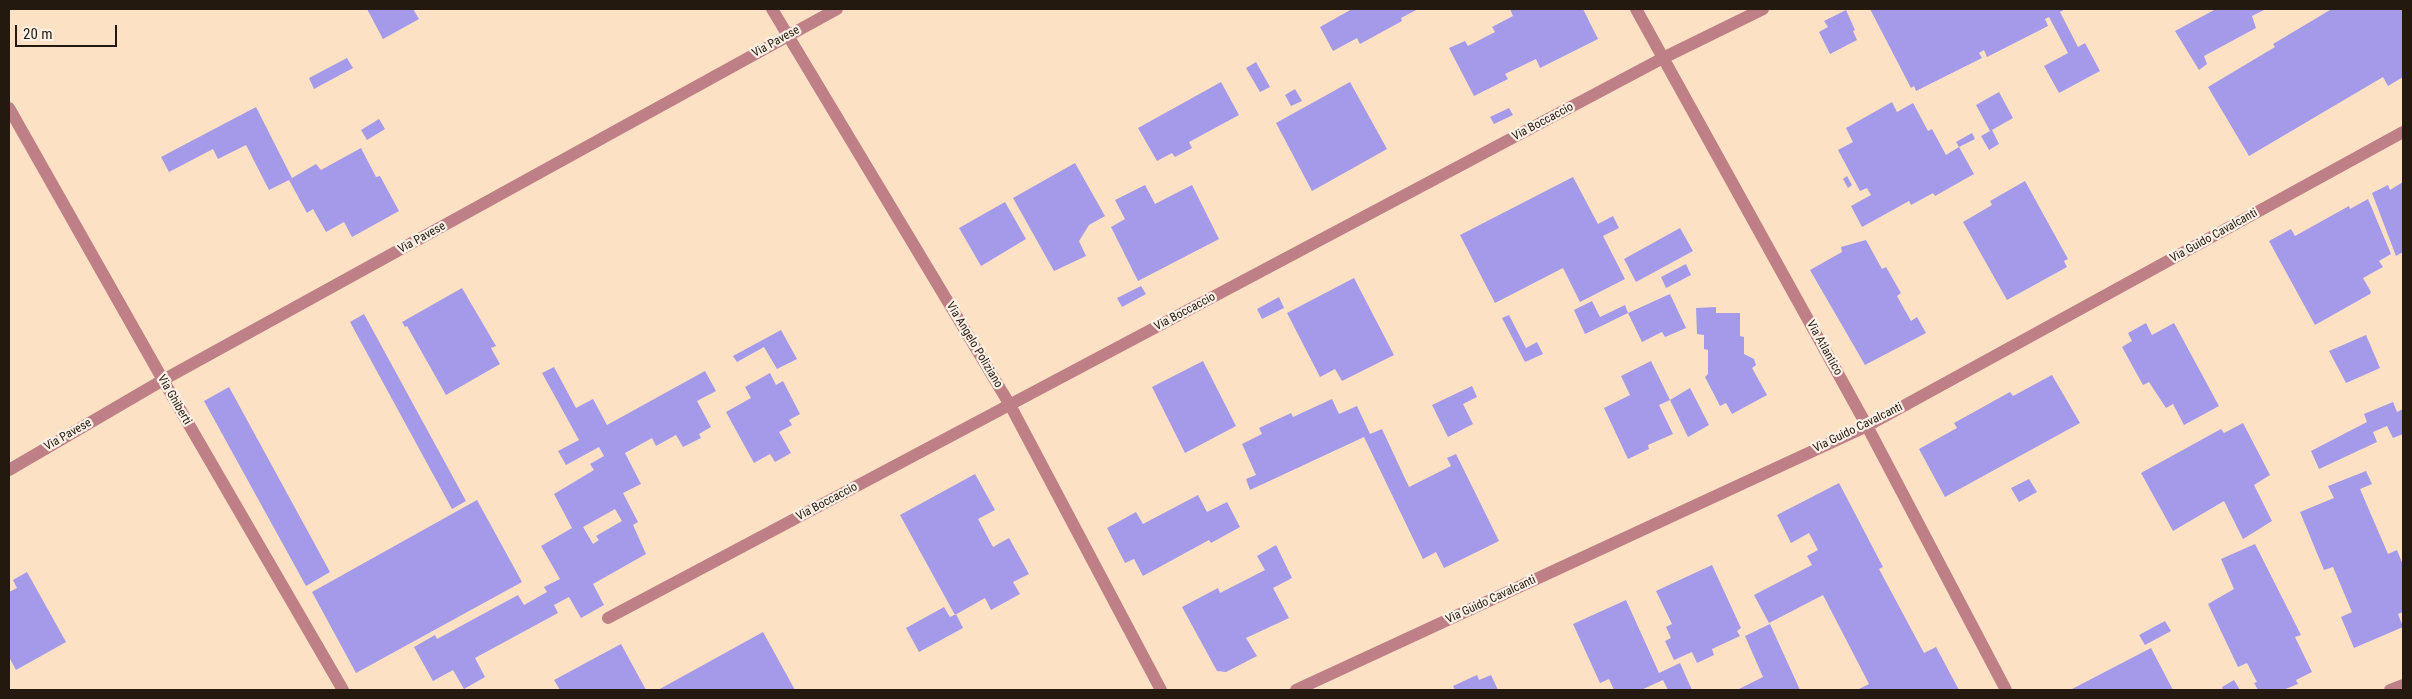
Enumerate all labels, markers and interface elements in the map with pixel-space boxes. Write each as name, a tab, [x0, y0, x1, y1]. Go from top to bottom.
scale bar	[18, 15, 120, 47]
street label: Via Pavese	[750, 23, 802, 61]
text: 20 m	[23, 25, 53, 43]
street label: Via Boccaccio	[1510, 100, 1576, 144]
street label: Via Guido Cavalcanti	[2168, 206, 2260, 266]
street label: Via Pavese	[396, 219, 448, 257]
street label: Via Boccaccio	[1152, 290, 1218, 334]
street label: Via Angelo Poliziano	[943, 300, 1005, 390]
street label: Via Atlantico	[1803, 318, 1845, 378]
street label: Via Ghiberti	[154, 372, 194, 428]
street label: Via Guido Cavalcanti	[1811, 400, 1905, 456]
street label: Via Pavese	[42, 416, 94, 454]
street label: Via Boccaccio	[794, 480, 860, 524]
street label: Via Guido Cavalcanti	[1444, 573, 1538, 627]

